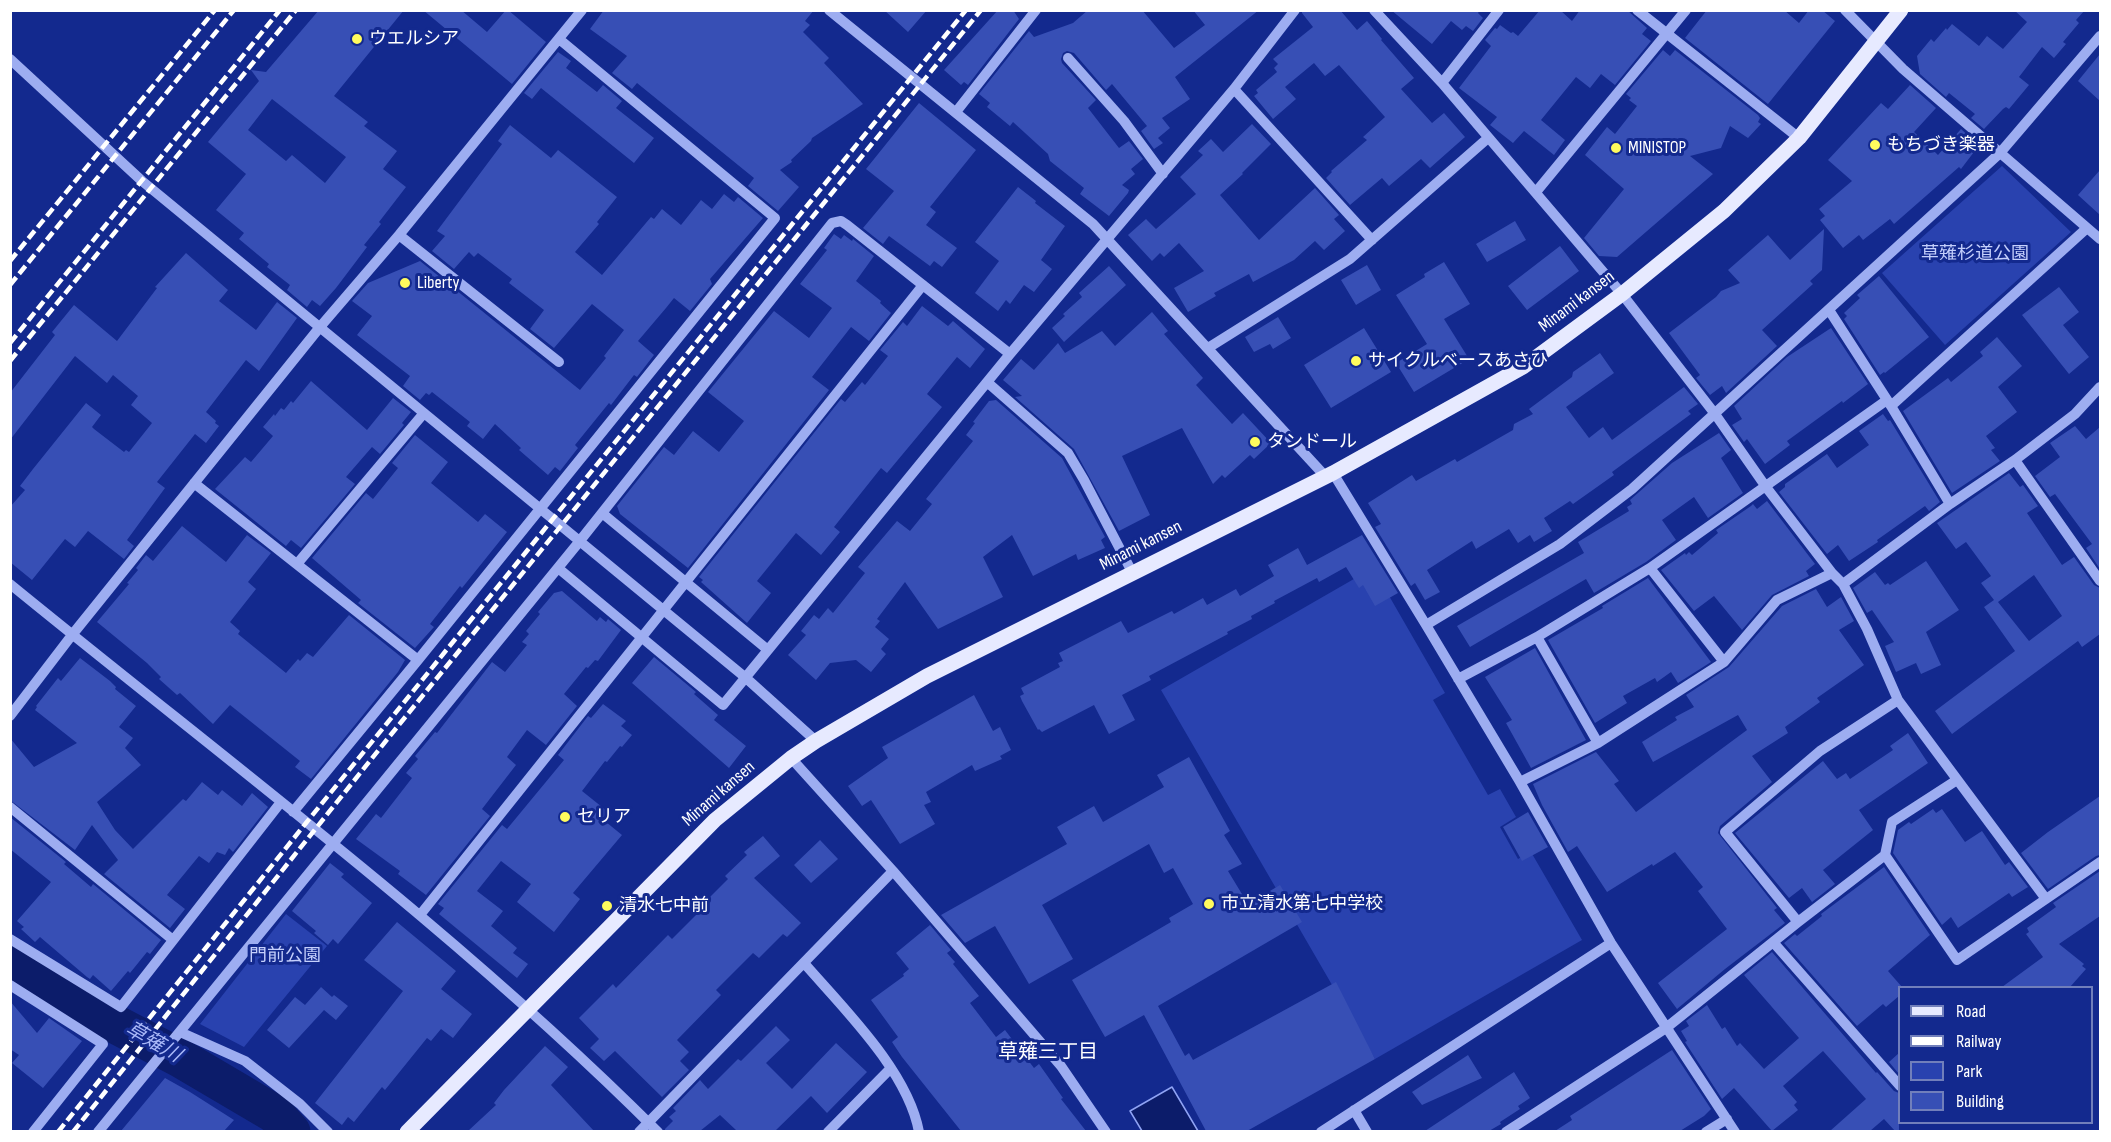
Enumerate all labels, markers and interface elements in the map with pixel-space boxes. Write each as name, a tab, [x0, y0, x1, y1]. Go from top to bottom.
place label: ウエルシア	[369, 28, 459, 50]
marker: ウエルシア	[350, 32, 364, 46]
place label: もちづき楽器	[1887, 134, 1995, 156]
place label: MINISTOP	[1628, 137, 1686, 159]
marker: もちづき楽器	[1868, 138, 1882, 152]
marker: MINISTOP	[1609, 141, 1623, 155]
park label: 草薙杉道公園	[1921, 243, 2029, 265]
street label: Minami kansen	[1535, 266, 1619, 338]
place label: Liberty	[417, 272, 460, 294]
marker: Liberty	[398, 276, 412, 290]
place label: サイクルベースあさひ	[1368, 350, 1548, 372]
marker: サイクルベースあさひ	[1349, 354, 1363, 368]
place label: タンドール	[1267, 431, 1357, 453]
marker: タンドール	[1248, 435, 1262, 449]
street label: Minami kansen	[1096, 516, 1186, 576]
street label: Minami kansen	[678, 757, 760, 831]
place label: セリア	[577, 806, 631, 828]
marker: セリア	[558, 810, 572, 824]
place label: 市立清水第七中学校	[1221, 893, 1383, 915]
place label: 清水七中前	[619, 895, 709, 917]
marker: 市立清水第七中学校	[1202, 897, 1216, 911]
marker: 清水七中前	[600, 899, 614, 913]
park label: 門前公園	[249, 945, 321, 967]
legend	[1898, 986, 2093, 1124]
text: Road	[1956, 1001, 1986, 1022]
water label: 草薙川	[121, 1018, 185, 1068]
text: Railway	[1956, 1031, 2001, 1052]
district label: 草薙三丁目	[998, 1041, 1098, 1065]
text: Park	[1956, 1061, 1982, 1082]
text: Building	[1956, 1091, 2004, 1112]

